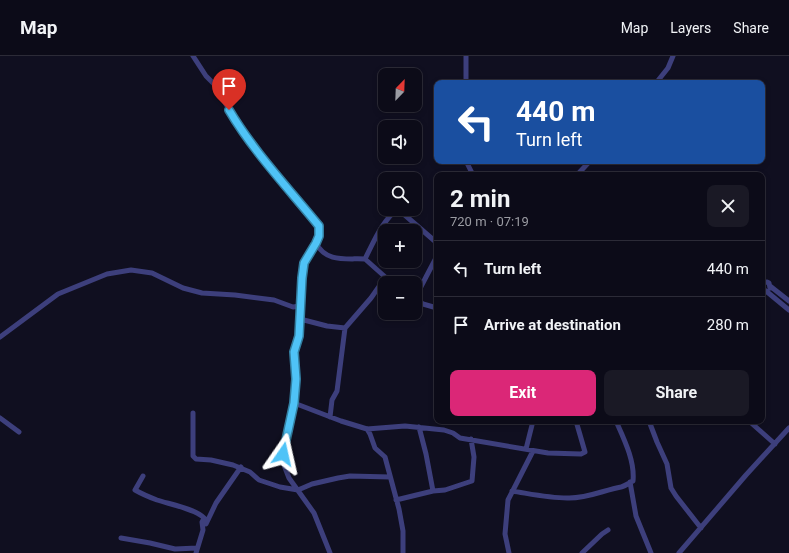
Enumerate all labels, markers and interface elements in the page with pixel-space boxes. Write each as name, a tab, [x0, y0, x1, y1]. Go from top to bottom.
text: Map	[20, 16, 58, 39]
text: Map	[621, 20, 648, 36]
text: Layers	[670, 20, 711, 36]
text: Share	[733, 20, 769, 36]
north arrow	[378, 68, 422, 112]
map controls	[378, 68, 422, 320]
pin	[212, 69, 246, 110]
icon: arrive	[218, 75, 240, 97]
text: 440 m	[516, 95, 595, 128]
icon: left	[450, 96, 502, 148]
button: sound	[378, 120, 422, 164]
text: Turn left	[516, 129, 582, 150]
button: search	[378, 172, 422, 216]
text: 2 min	[450, 185, 510, 213]
button: close	[707, 185, 749, 227]
text: 720 m · 07:19	[450, 214, 529, 229]
button: +	[378, 224, 422, 268]
icon: left	[450, 258, 472, 280]
text: Turn left	[484, 260, 541, 278]
text: 440 m	[707, 260, 749, 278]
button: −	[378, 276, 422, 320]
icon: arrive	[450, 314, 472, 336]
text: Arrive at destination	[484, 316, 621, 334]
text: 280 m	[707, 316, 749, 334]
button: Exit	[450, 370, 596, 416]
button: Share	[604, 370, 749, 416]
position arrow	[262, 433, 304, 475]

